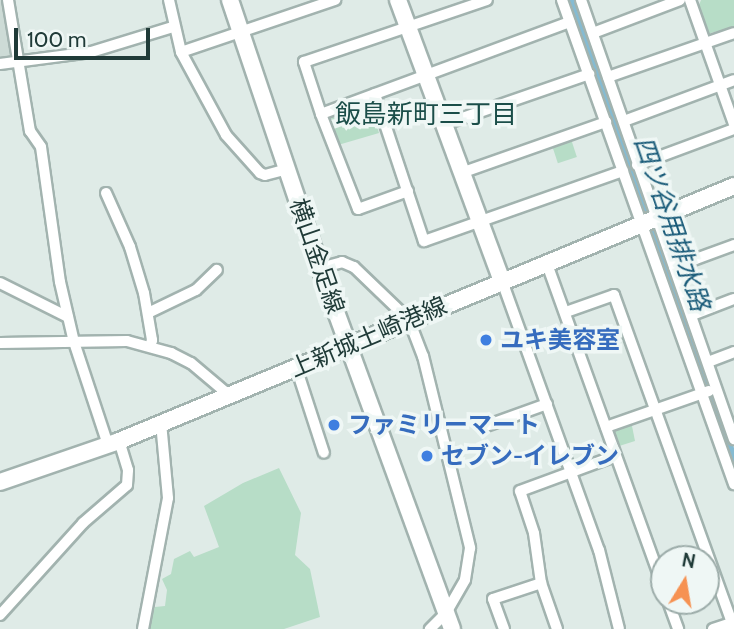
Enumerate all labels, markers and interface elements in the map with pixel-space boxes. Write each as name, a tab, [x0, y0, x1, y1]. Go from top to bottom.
scale bar	[18, 14, 154, 58]
text: 100 m	[27, 27, 86, 52]
district label: 飯島新町三丁目	[335, 99, 517, 131]
water label: 四ツ谷用排水路	[627, 133, 715, 315]
street label: 横山金足線	[284, 195, 350, 317]
street label: 上新城土崎港線	[285, 291, 451, 383]
place label: ユキ美容室	[500, 326, 620, 354]
marker: ユキ美容室	[478, 332, 494, 348]
place label: ファミリーマート	[348, 411, 540, 439]
marker: ファミリーマート	[326, 417, 342, 433]
place label: セブン-イレブン	[441, 442, 619, 470]
marker: セブン-イレブン	[419, 448, 435, 464]
north arrow	[650, 545, 720, 615]
text: N	[680, 548, 698, 573]

